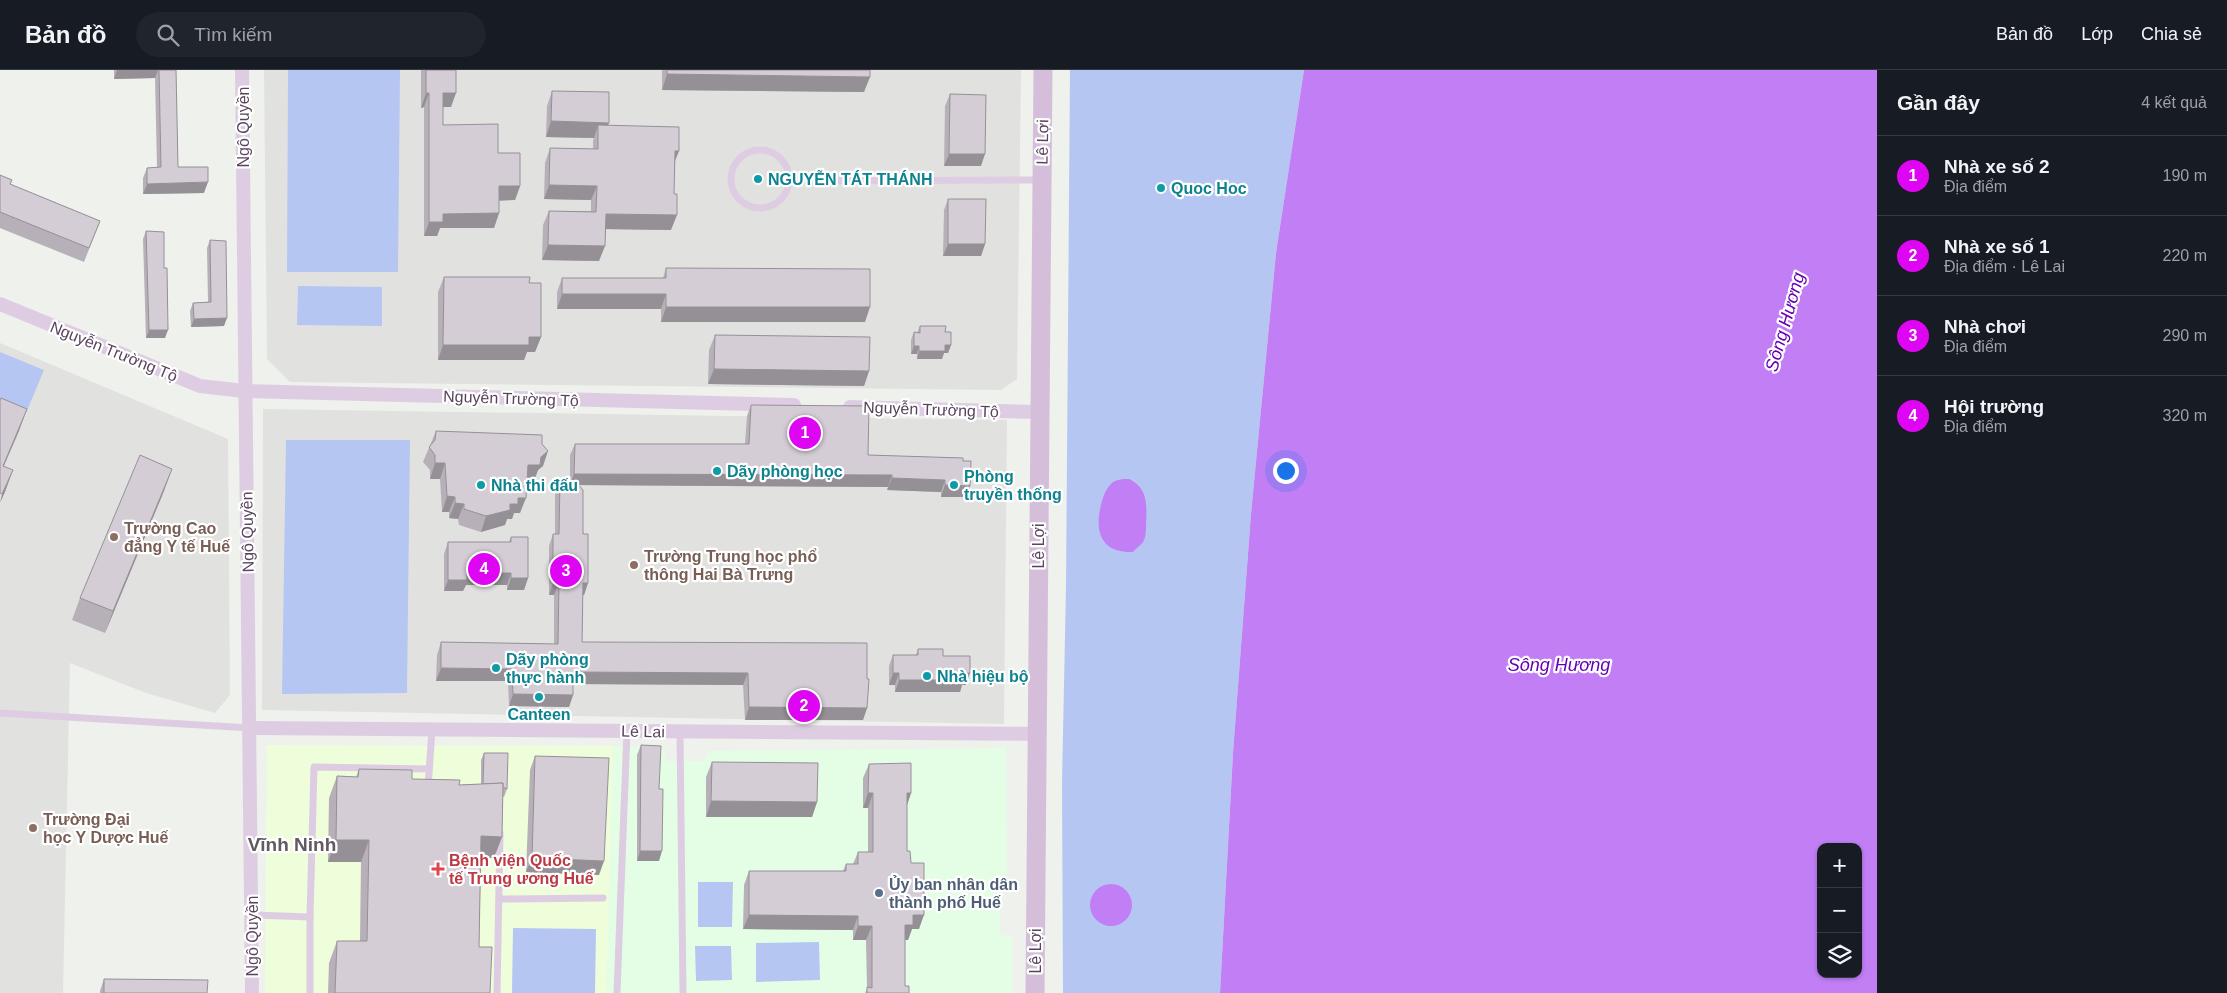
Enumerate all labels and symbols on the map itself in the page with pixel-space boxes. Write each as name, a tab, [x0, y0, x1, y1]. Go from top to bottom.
street label: Ngô Quyền	[235, 87, 252, 167]
street label: Lê Lợi	[1034, 119, 1051, 165]
place label: NGUYỄN TÁT THÁNH	[768, 170, 932, 188]
marker: NGUYỄN TÁT THÁNH	[752, 173, 764, 185]
place label: Quoc Hoc	[1171, 180, 1247, 197]
marker: Quoc Hoc	[1155, 182, 1167, 194]
water label: Sông Hương	[1761, 270, 1809, 374]
street label: Nguyễn Trường Tộ	[48, 317, 180, 385]
street label: Nguyễn Trường Tộ	[443, 387, 579, 409]
street label: Nguyễn Trường Tộ	[863, 398, 999, 420]
pin: 1	[789, 414, 821, 452]
your location	[1273, 458, 1299, 484]
place label: Dãy phòng học	[727, 463, 843, 480]
marker: Dãy phòng học	[711, 465, 723, 477]
place label: Phòng truyền thống	[964, 468, 1062, 503]
place label: Nhà thi đấu	[491, 477, 578, 494]
marker: Nhà thi đấu	[475, 479, 487, 491]
marker: Phòng truyền thống	[948, 479, 960, 491]
street label: Ngô Quyền	[238, 491, 257, 573]
place label: Trường Cao đẳng Y tế Huế	[124, 520, 230, 555]
street label: Lê Lợi	[1030, 523, 1047, 569]
marker: Trường Cao đẳng Y tế Huế	[108, 531, 120, 543]
place label: Trường Trung học phổ thông Hai Bà Trưng	[644, 548, 817, 583]
pin: 4	[468, 550, 500, 588]
pin: 3	[550, 552, 582, 590]
marker: Trường Trung học phổ thông Hai Bà Trưng	[628, 559, 640, 571]
place label: Dãy phòng thực hành	[506, 651, 589, 686]
water label: Sông Hương	[1508, 655, 1610, 675]
marker: Dãy phòng thực hành	[490, 662, 502, 674]
place label: Nhà hiệu bộ	[937, 668, 1029, 685]
marker: Nhà hiệu bộ	[921, 670, 933, 682]
pin: 2	[788, 687, 820, 725]
marker: Canteen	[533, 691, 545, 703]
place label: Canteen	[507, 706, 571, 723]
street label: Lê Lai	[621, 723, 665, 740]
place label: Trường Đại học Y Dược Huế	[43, 811, 169, 846]
marker: Trường Đại học Y Dược Huế	[27, 822, 39, 834]
district label: Vĩnh Ninh	[248, 834, 336, 855]
place label: Bệnh viện Quốc tế Trung ương Huế	[449, 852, 594, 887]
marker: Bệnh viện Quốc tế Trung ương Huế	[431, 862, 445, 876]
place label: Ủy ban nhân dân thành phố Huế	[889, 875, 1018, 911]
marker: Ủy ban nhân dân thành phố Huế	[873, 887, 885, 899]
street label: Ngô Quyền	[244, 896, 261, 976]
street label: Lê Lợi	[1027, 928, 1044, 974]

